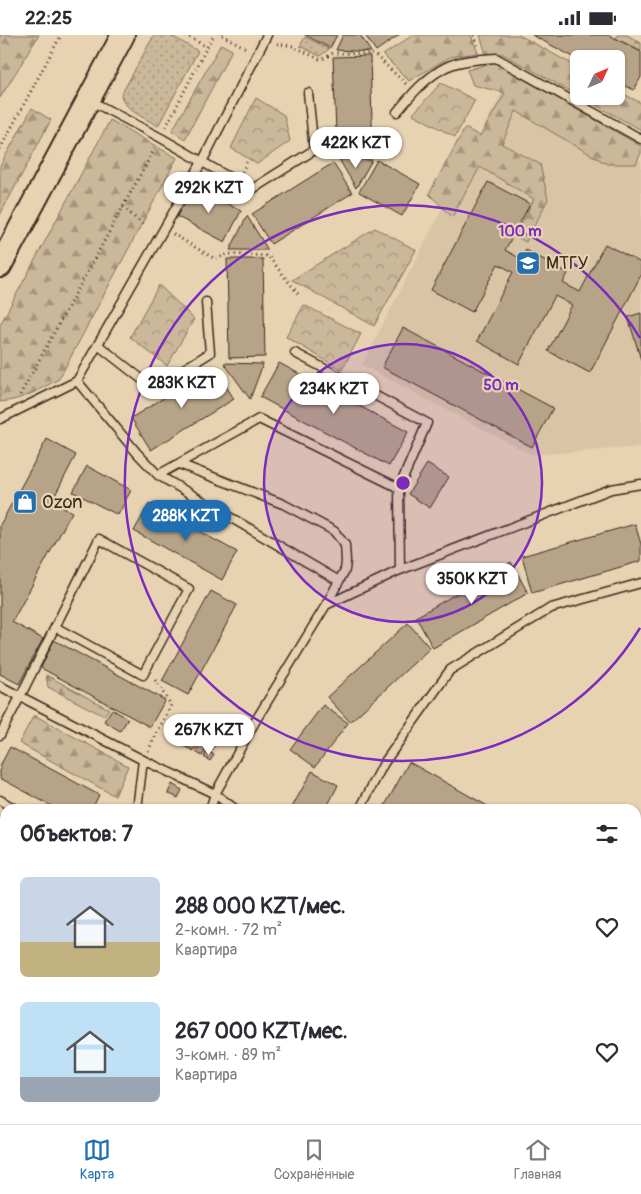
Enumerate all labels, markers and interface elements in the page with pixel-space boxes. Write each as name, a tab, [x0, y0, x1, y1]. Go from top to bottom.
text: 22:25	[25, 6, 72, 30]
north arrow	[570, 50, 625, 105]
map controls	[570, 50, 625, 105]
pin: 422K KZT	[304, 127, 408, 169]
text: 422K KZT	[321, 133, 391, 153]
pin: 292K KZT	[157, 171, 261, 214]
text: 292K KZT	[175, 178, 243, 198]
text: 100 m	[499, 222, 541, 241]
school or university icon: МТГУ	[515, 250, 541, 276]
place label: МТГУ	[546, 252, 589, 275]
pin: 283K KZT	[130, 367, 234, 409]
text: 283K KZT	[148, 373, 216, 393]
pin: 234K KZT	[282, 373, 386, 415]
text: 50 m	[484, 376, 518, 395]
text: 234K KZT	[299, 379, 369, 399]
centre of rings	[394, 474, 412, 492]
shop icon: Ozon	[12, 489, 38, 515]
place label: Ozon	[42, 491, 82, 514]
pin: 288K KZT	[134, 499, 238, 542]
text: 288K KZT	[152, 506, 220, 526]
pin: 350K KZT	[420, 563, 524, 605]
text: 350K KZT	[436, 569, 508, 589]
pin: 267K KZT	[157, 713, 261, 756]
text: 267K KZT	[174, 720, 244, 740]
icon: filters	[593, 820, 621, 848]
text: Объектов: 7	[20, 821, 133, 848]
text: 288 000 KZT/мес.	[175, 893, 346, 920]
icon: home	[60, 897, 120, 957]
icon: heart	[593, 913, 621, 941]
text: 2-комн. · 72 m²	[175, 920, 282, 940]
text: Квартира	[175, 940, 237, 960]
text: 267 000 KZT/мес.	[175, 1018, 348, 1045]
icon: home	[60, 1022, 120, 1082]
icon: heart	[593, 1038, 621, 1066]
text: 3-комн. · 89 m²	[175, 1045, 281, 1065]
text: Квартира	[175, 1065, 237, 1085]
tab: Карта	[80, 1136, 114, 1183]
tab: Сохранённые	[274, 1136, 354, 1183]
tab: Главная	[514, 1136, 561, 1183]

